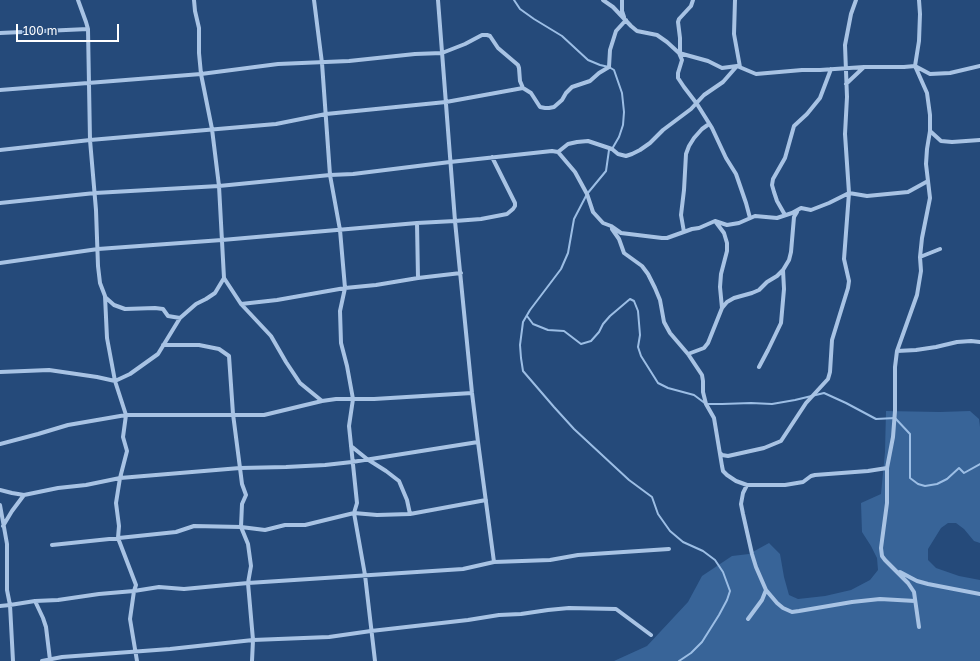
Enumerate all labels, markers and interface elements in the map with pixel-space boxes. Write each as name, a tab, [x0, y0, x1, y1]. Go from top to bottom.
scale bar	[18, 16, 121, 42]
text: 100 m	[23, 23, 57, 38]

